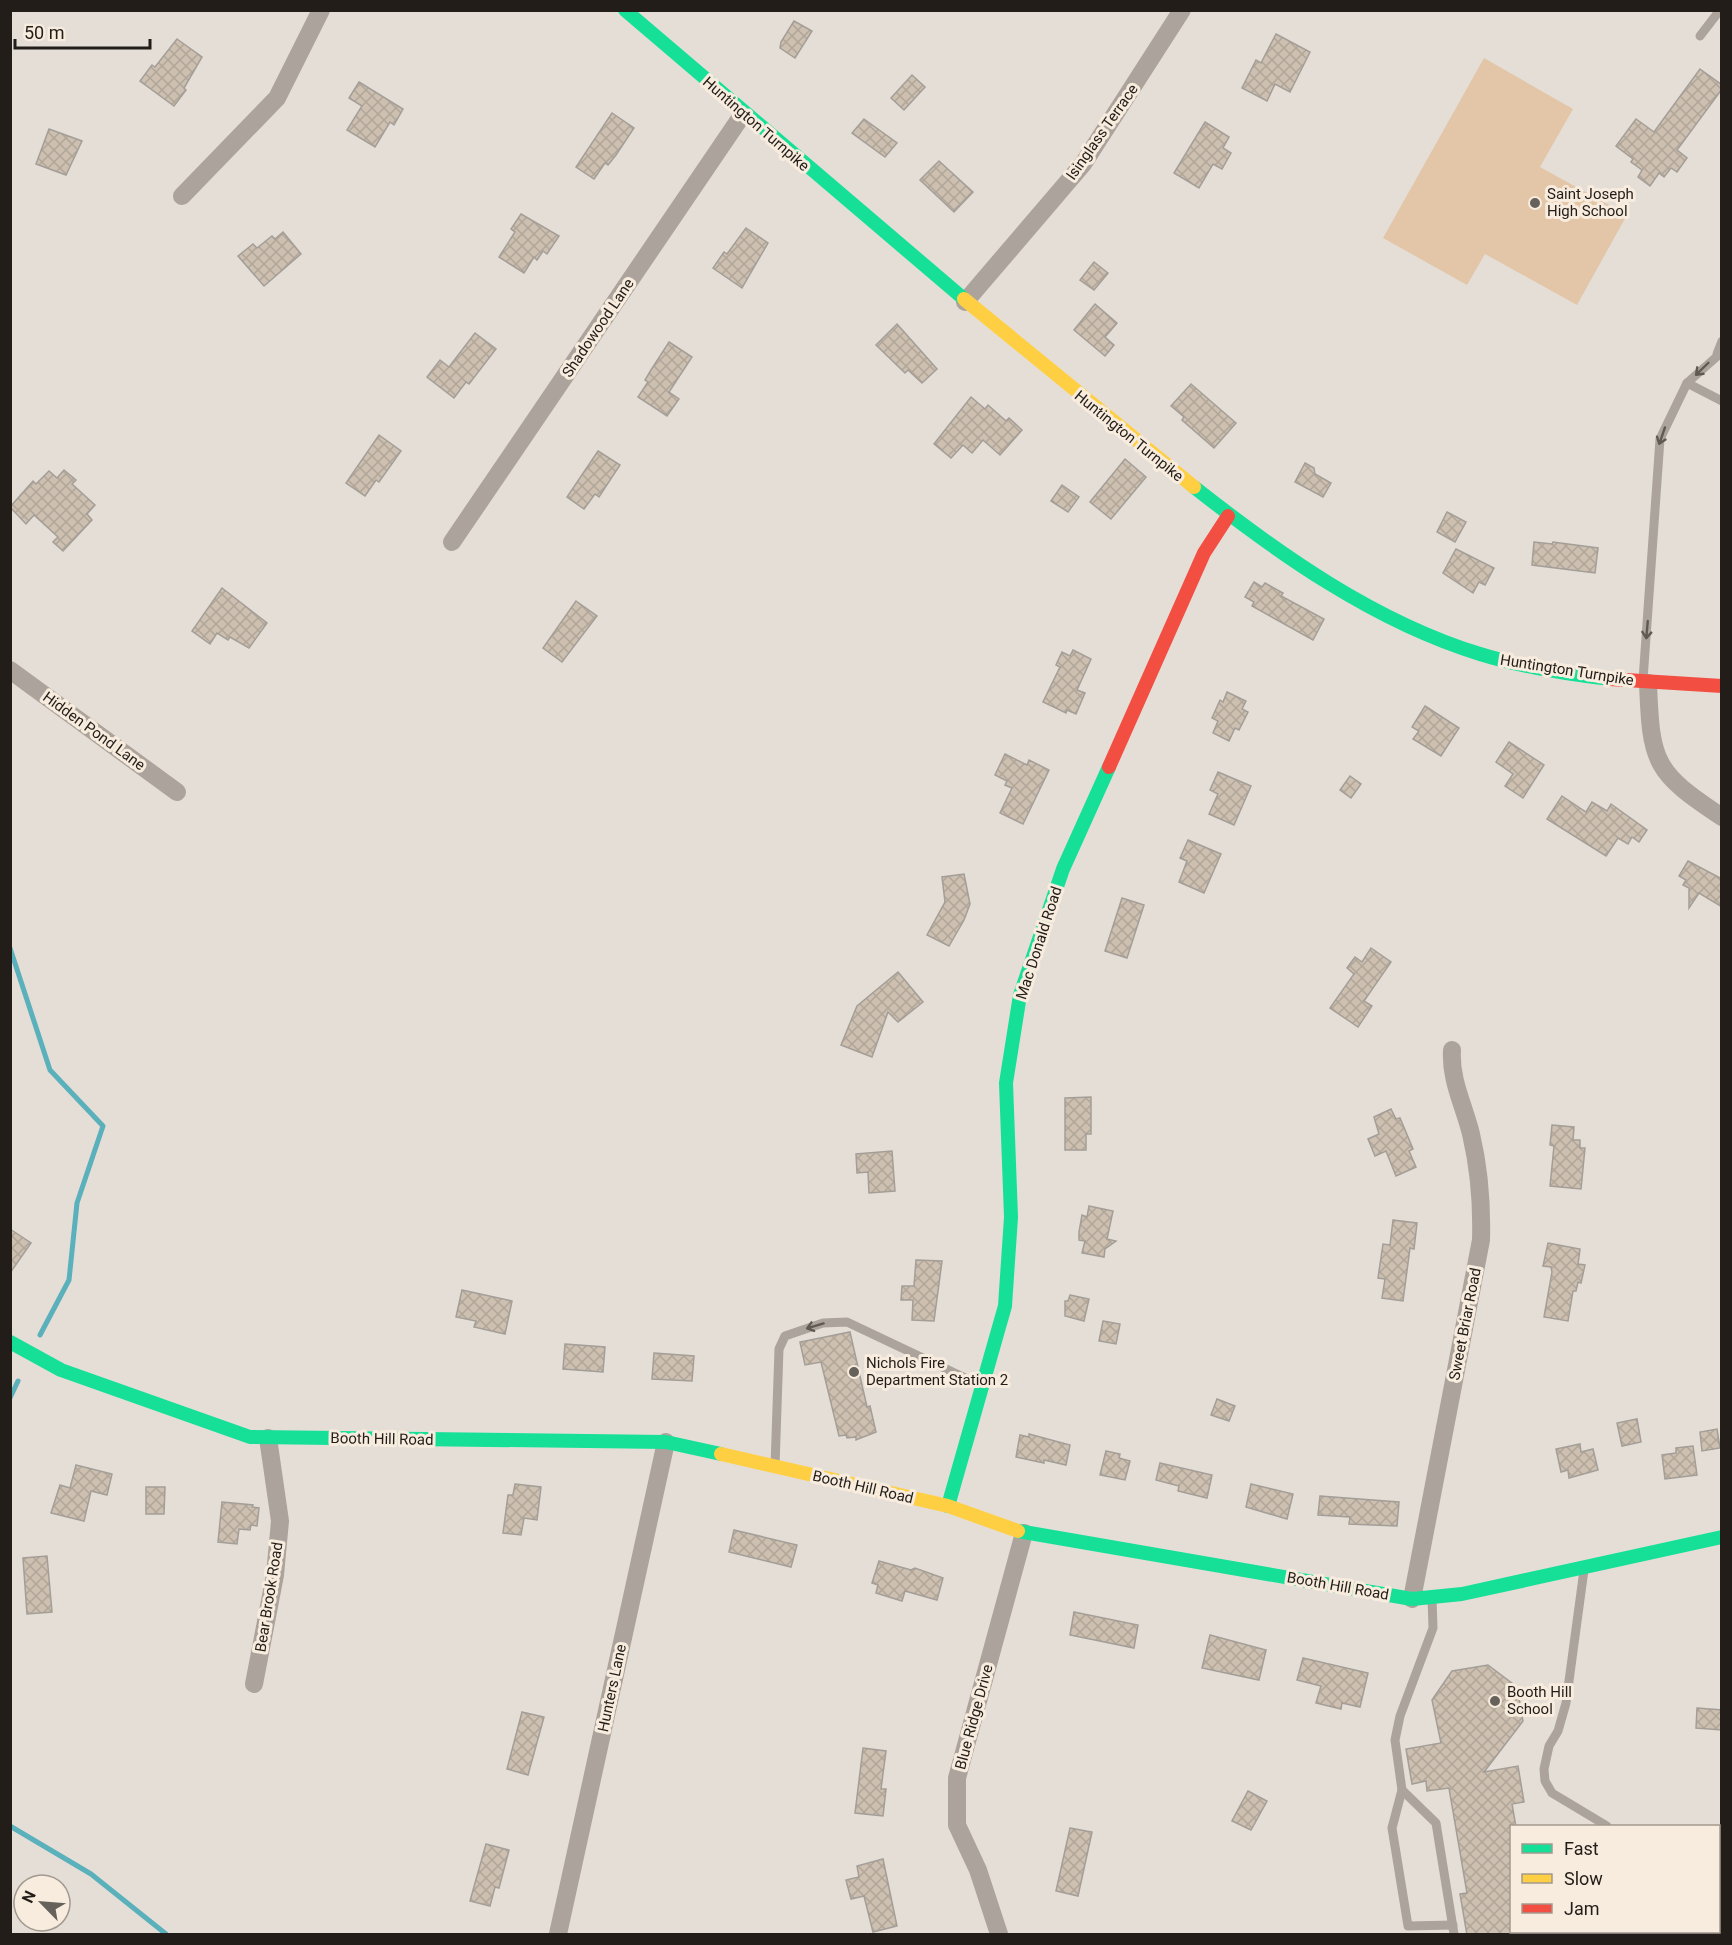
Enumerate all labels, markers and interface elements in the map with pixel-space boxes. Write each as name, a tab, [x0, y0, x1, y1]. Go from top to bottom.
scale bar	[15, 12, 150, 50]
text: 50 m	[24, 22, 64, 43]
street label: Huntington Turnpike	[699, 73, 813, 175]
street label: Isinglass Terrace	[1062, 81, 1142, 183]
place label: Saint Joseph High School	[1547, 185, 1634, 220]
marker: Saint Joseph High School	[1528, 196, 1542, 210]
street label: Shadowood Lane	[558, 275, 638, 381]
one-way arrow	[1694, 361, 1709, 376]
street label: Huntington Turnpike	[1071, 387, 1187, 485]
one-way arrow	[1656, 426, 1667, 445]
one-way arrow	[1641, 619, 1652, 639]
street label: Huntington Turnpike	[1499, 651, 1635, 689]
street label: Hidden Pond Lane	[39, 688, 149, 774]
street label: Mac Donald Road	[1012, 884, 1066, 1002]
street label: Sweet Briar Road	[1445, 1266, 1485, 1382]
one-way arrow	[806, 1321, 825, 1332]
place label: Nichols Fire Department Station 2	[866, 1354, 1008, 1389]
marker: Nichols Fire Department Station 2	[847, 1365, 861, 1379]
street label: Booth Hill Road	[330, 1429, 434, 1449]
street label: Booth Hill Road	[811, 1467, 915, 1507]
street label: Bear Brook Road	[251, 1541, 287, 1653]
street label: Booth Hill Road	[1286, 1568, 1390, 1604]
street label: Hunters Lane	[594, 1642, 630, 1733]
street label: Blue Ridge Drive	[951, 1662, 997, 1772]
place label: Booth Hill School	[1507, 1683, 1572, 1718]
marker: Booth Hill School	[1488, 1694, 1502, 1708]
legend	[1510, 1825, 1720, 1933]
text: Fast	[1564, 1838, 1599, 1859]
text: Slow	[1564, 1868, 1603, 1889]
north arrow	[12, 1873, 72, 1933]
text: N	[18, 1888, 40, 1906]
text: Jam	[1564, 1898, 1600, 1919]

